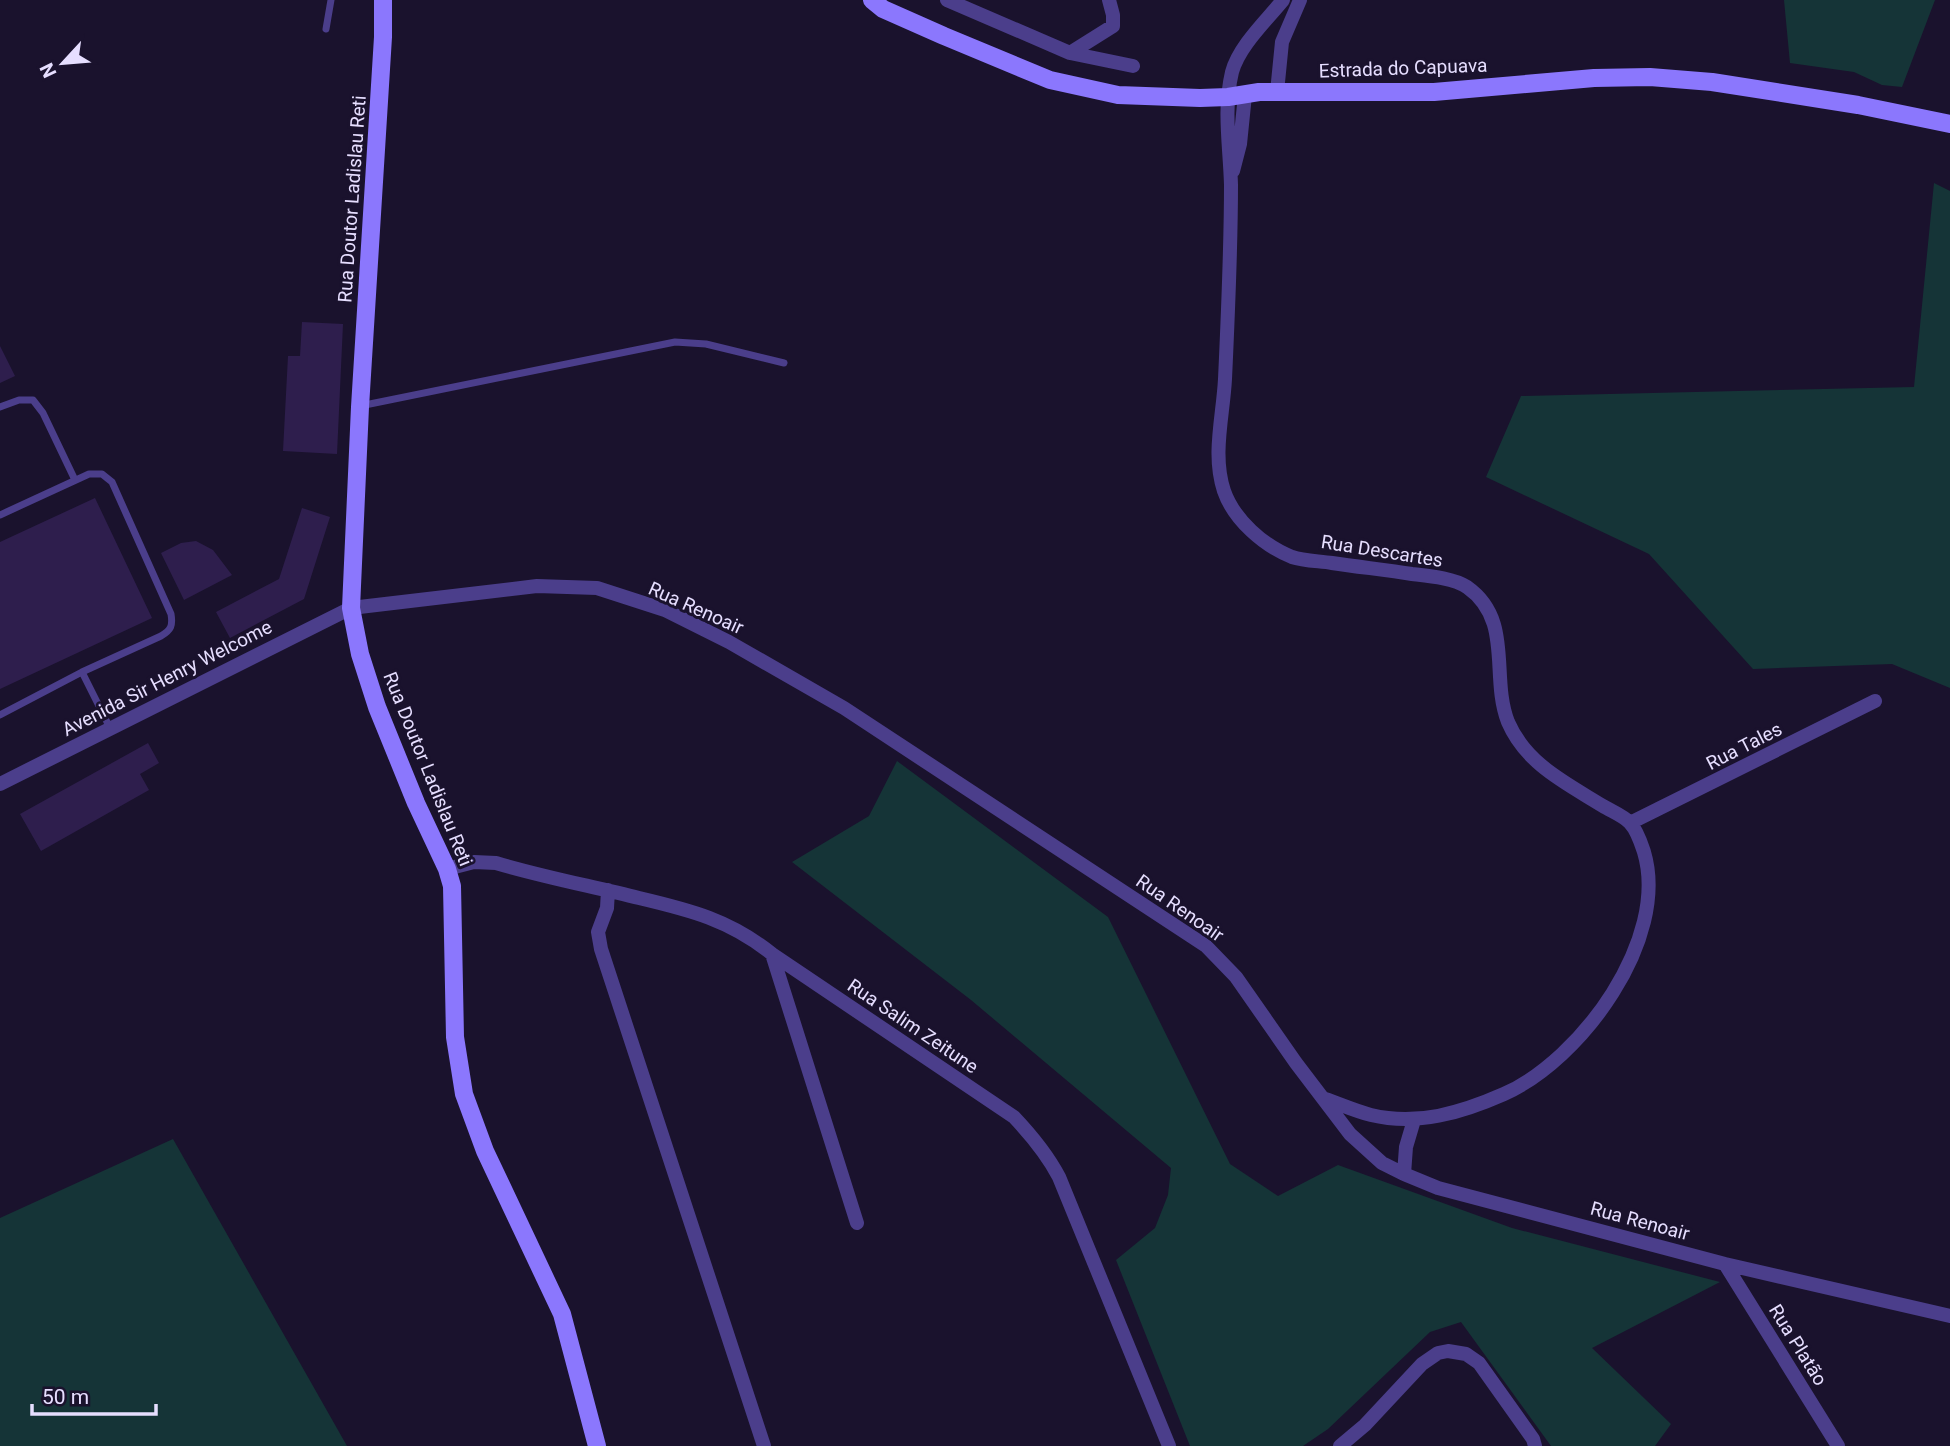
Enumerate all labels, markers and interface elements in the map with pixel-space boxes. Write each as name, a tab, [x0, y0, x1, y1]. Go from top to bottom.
north arrow	[28, 28, 98, 98]
street label: Estrada do Capuava	[1318, 54, 1488, 82]
text: N	[35, 59, 61, 81]
street label: Rua Doutor Ladislau Reti	[333, 95, 371, 303]
street label: Rua Descartes	[1320, 530, 1444, 572]
street label: Rua Renoair	[645, 577, 748, 639]
street label: Avenida Sir Henry Welcome	[58, 615, 276, 741]
street label: Rua Doutor Ladislau Reti	[378, 668, 478, 870]
street label: Rua Tales	[1702, 717, 1786, 775]
street label: Rua Renoair	[1132, 869, 1229, 947]
street label: Rua Salim Zeitune	[843, 974, 983, 1078]
street label: Rua Renoair	[1588, 1197, 1693, 1245]
street label: Rua Platão	[1764, 1300, 1832, 1390]
scale bar	[32, 1372, 156, 1416]
text: 50 m	[42, 1385, 89, 1409]

